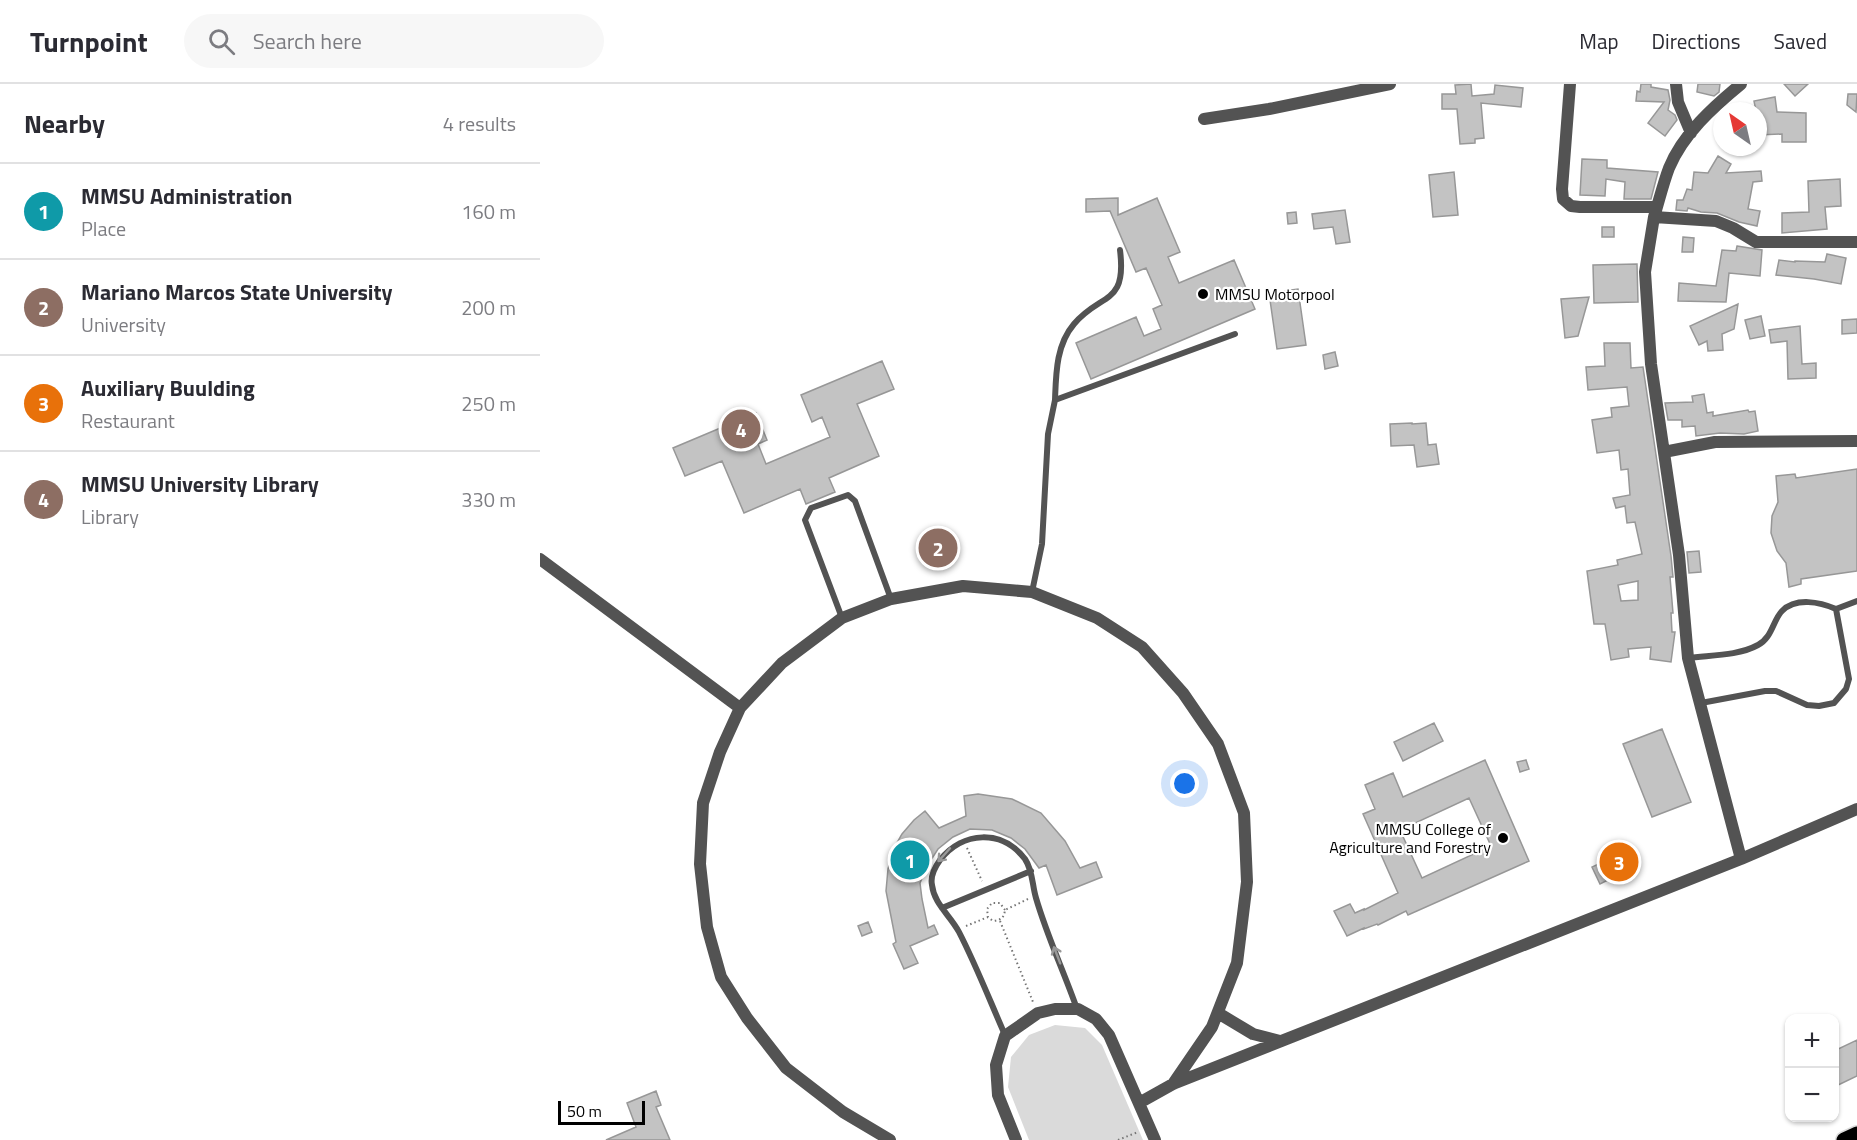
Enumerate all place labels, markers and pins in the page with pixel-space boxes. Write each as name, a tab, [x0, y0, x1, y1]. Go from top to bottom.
place label: MMSU Motorpool	[1215, 282, 1335, 306]
marker: MMSU Motorpool	[1196, 287, 1210, 301]
pin: 4	[722, 406, 760, 452]
pin: 2	[918, 526, 958, 570]
place label: MMSU College of Agriculture and Forestry	[1329, 817, 1492, 859]
marker: MMSU College of Agriculture and Forestry	[1496, 831, 1510, 845]
pin: 1	[890, 838, 929, 882]
pin: 3	[1600, 840, 1638, 884]

